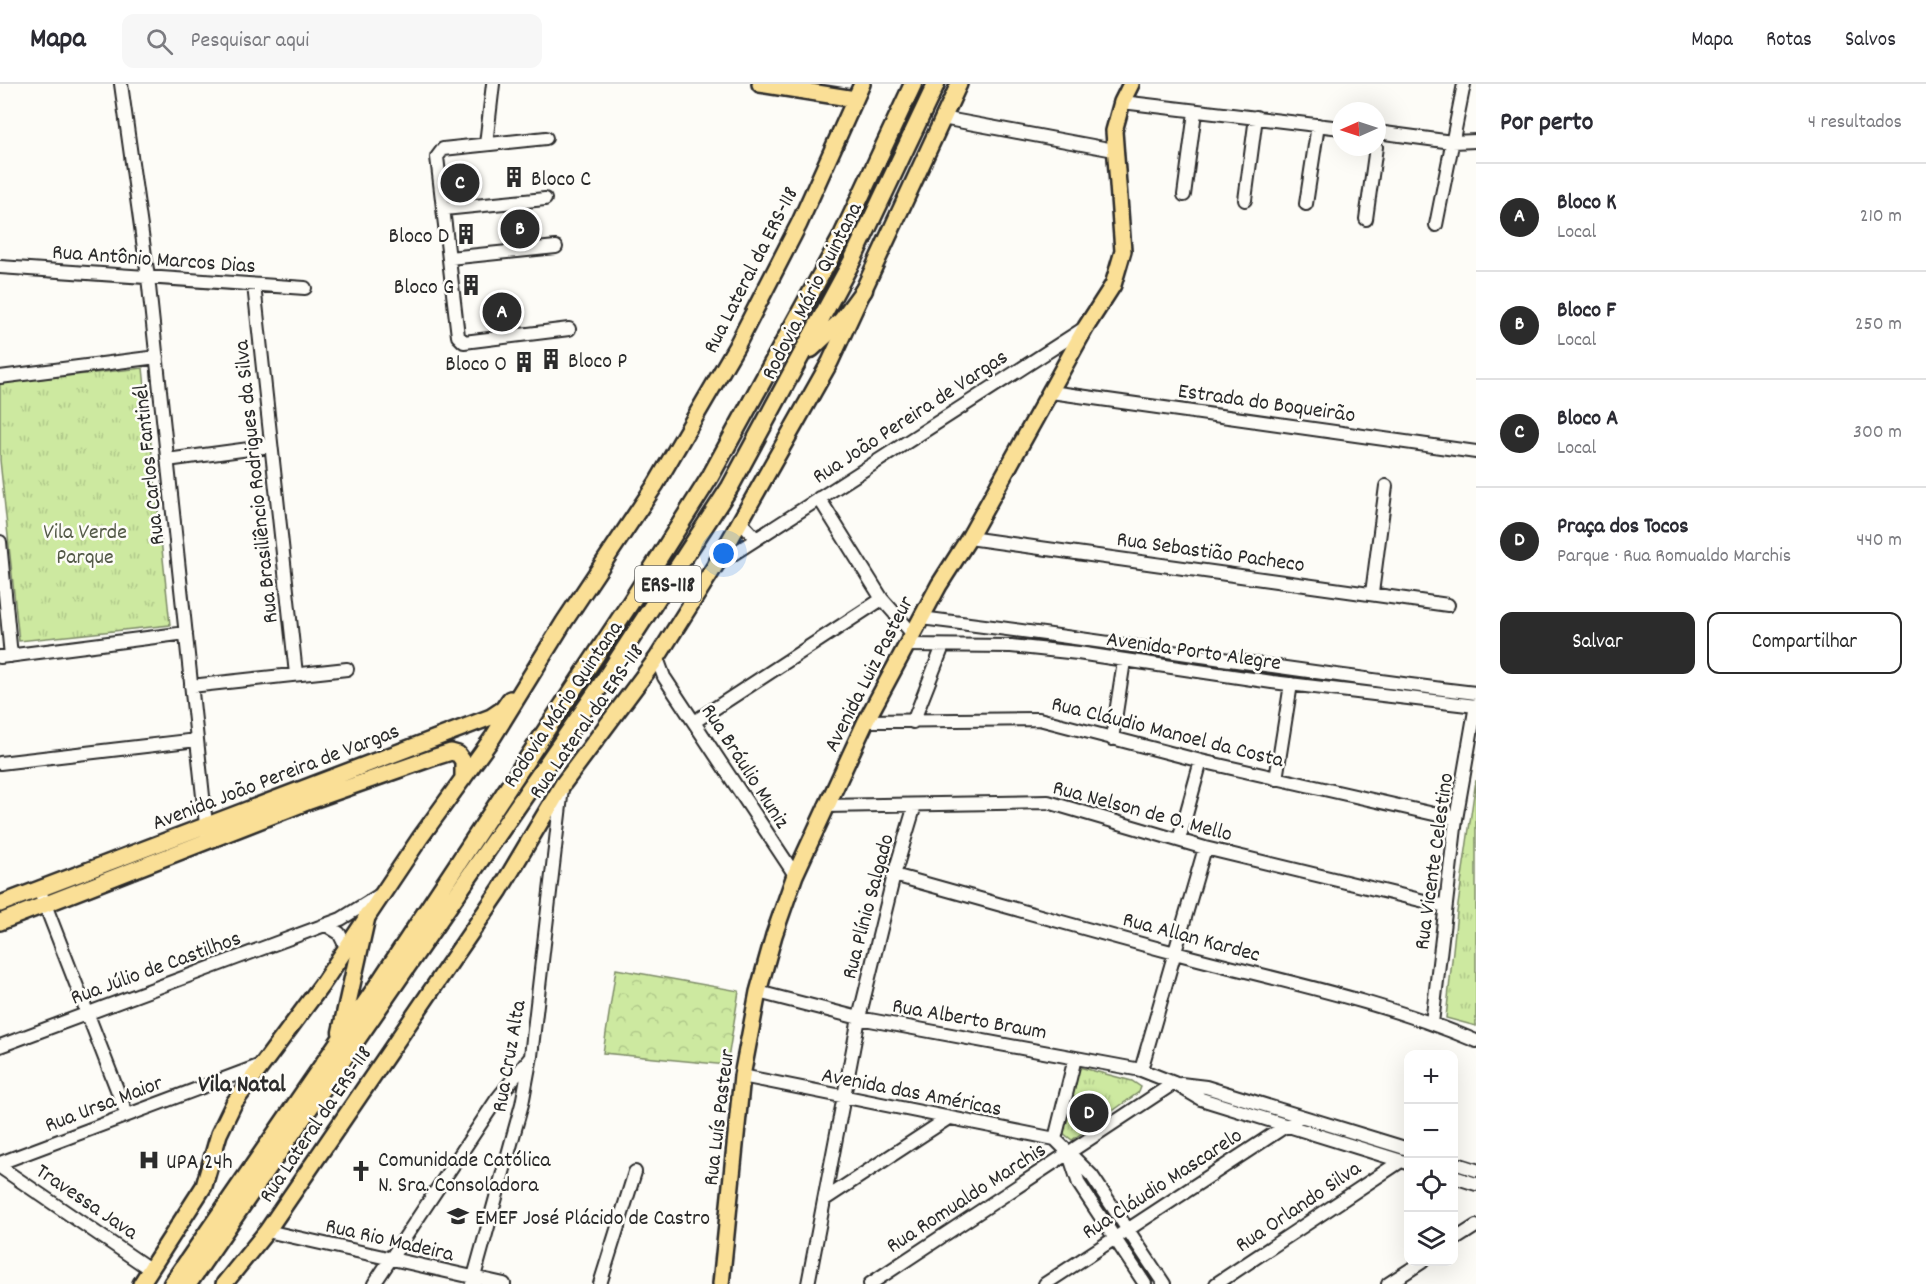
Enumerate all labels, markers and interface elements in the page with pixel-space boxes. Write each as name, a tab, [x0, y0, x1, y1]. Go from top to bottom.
search box	[122, 14, 542, 68]
text: Mapa	[30, 21, 86, 61]
icon: search	[143, 25, 176, 58]
text: Pesquisar aqui	[191, 26, 309, 57]
text: Mapa	[1691, 26, 1733, 56]
text: Rotas	[1766, 26, 1812, 56]
text: Salvos	[1845, 26, 1896, 56]
north arrow	[1332, 102, 1386, 156]
text: Por perto	[1500, 105, 1593, 142]
text: 4 resultados	[1808, 109, 1902, 137]
pin: C	[440, 160, 480, 206]
building icon: Bloco C	[502, 165, 526, 189]
place label: Bloco C	[531, 165, 591, 196]
street label: Rua Lateral da ERS-118	[697, 182, 808, 359]
text: Bloco K	[1557, 188, 1616, 219]
street label: Rodovia Mário Quintana	[755, 197, 872, 386]
text: A	[1514, 203, 1525, 231]
text: 210 m	[1860, 203, 1902, 231]
pin: B	[500, 206, 540, 252]
text: Local	[1557, 219, 1596, 247]
place label: Bloco D	[389, 222, 449, 253]
building icon: Bloco D	[454, 222, 478, 246]
street label: Rua Antônio Marcos Dias	[51, 238, 257, 283]
place label: Bloco G	[394, 273, 454, 304]
building icon: Bloco G	[459, 273, 483, 297]
pin: A	[482, 290, 522, 334]
text: Bloco F	[1557, 296, 1616, 327]
text: B	[1515, 311, 1524, 339]
text: 250 m	[1855, 311, 1902, 339]
text: Local	[1557, 327, 1596, 355]
street label: Rua Brasiliêncio Rodrigues da Silva	[227, 338, 288, 625]
street label: Rua João Pereira de Vargas	[807, 343, 1015, 493]
building icon: Bloco P	[539, 347, 563, 371]
place label: Bloco P	[568, 347, 627, 378]
place label: Bloco O	[445, 350, 507, 381]
building icon: Bloco O	[512, 350, 536, 374]
street label: Estrada do Boqueirão	[1176, 377, 1357, 432]
street label: Rua Carlos Fantinél	[127, 383, 174, 547]
text: Bloco A	[1557, 404, 1618, 435]
text: C	[1515, 419, 1524, 447]
text: 300 m	[1853, 419, 1902, 447]
text: Local	[1557, 435, 1596, 463]
text: Praça dos Tocos	[1557, 512, 1689, 543]
park label: Vila Verde Parque	[43, 518, 127, 574]
street label: Rua Sebastião Pacheco	[1115, 525, 1307, 582]
text: D	[1514, 527, 1525, 555]
text: 440 m	[1856, 527, 1902, 555]
your location	[709, 539, 738, 568]
text: Parque · Rua Romualdo Marchis	[1557, 543, 1791, 571]
road number: ERS-118	[635, 566, 701, 602]
street label: Avenida Luiz Pasteur	[817, 590, 923, 758]
button: Salvar	[1500, 612, 1695, 674]
button: Compartilhar	[1707, 612, 1902, 674]
street label: Rodovia Mário Quintana	[496, 615, 632, 795]
street label: Avenida Porto Alegre	[1104, 625, 1283, 680]
street label: Rua Lateral da ERS-118	[523, 638, 653, 806]
street label: Rua Cláudio Manoel da Costa	[1048, 690, 1287, 777]
street label: Rua Bráulio Muniz	[692, 698, 797, 836]
street label: Avenida João Pereira de Vargas	[148, 717, 404, 840]
street label: Rua Vicente Celestino	[1408, 771, 1463, 952]
street label: Rua Nelson de O. Mello	[1049, 773, 1235, 851]
street label: Rua Plínio Salgado	[835, 831, 904, 983]
street label: Rua Allan Kardec	[1119, 905, 1263, 972]
street label: Rua Júlio de Castilhos	[67, 924, 246, 1014]
street label: Rua Alberto Braum	[890, 992, 1049, 1049]
street label: Rua Cruz Alta	[485, 998, 536, 1115]
street label: Rua Lateral da ERS-118	[253, 1040, 381, 1210]
street label: Rua Luís Pasteur	[697, 1047, 744, 1187]
map controls	[1404, 1050, 1458, 1266]
button: +	[1404, 1050, 1458, 1104]
street label: Avenida das Américas	[819, 1061, 1004, 1126]
street label: Rua Ursa Maior	[41, 1068, 169, 1142]
district label: Vila Natal	[198, 1069, 286, 1103]
pin: D	[1070, 1090, 1108, 1136]
button: −	[1404, 1104, 1458, 1158]
street label: Rua Cláudio Mascarelo	[1077, 1121, 1249, 1249]
street label: Rua Romualdo Marchis	[881, 1136, 1053, 1262]
place label: Comunidade Católica N. Sra. Consoladora	[378, 1146, 551, 1202]
hospital icon: UPA 24h	[137, 1148, 161, 1172]
place label: UPA 24h	[166, 1148, 232, 1179]
street label: Rua Orlando Silva	[1230, 1154, 1369, 1261]
street label: Travessa Java	[29, 1157, 144, 1249]
button: locate	[1404, 1158, 1458, 1212]
church icon: Comunidade Católica N. Sra. Consoladora	[349, 1159, 373, 1183]
school or university icon: EMEF José Plácido de Castro	[446, 1204, 470, 1228]
place label: EMEF José Plácido de Castro	[475, 1204, 710, 1235]
street label: Rua Rio Madeira	[322, 1212, 457, 1271]
button: layers	[1404, 1212, 1458, 1266]

